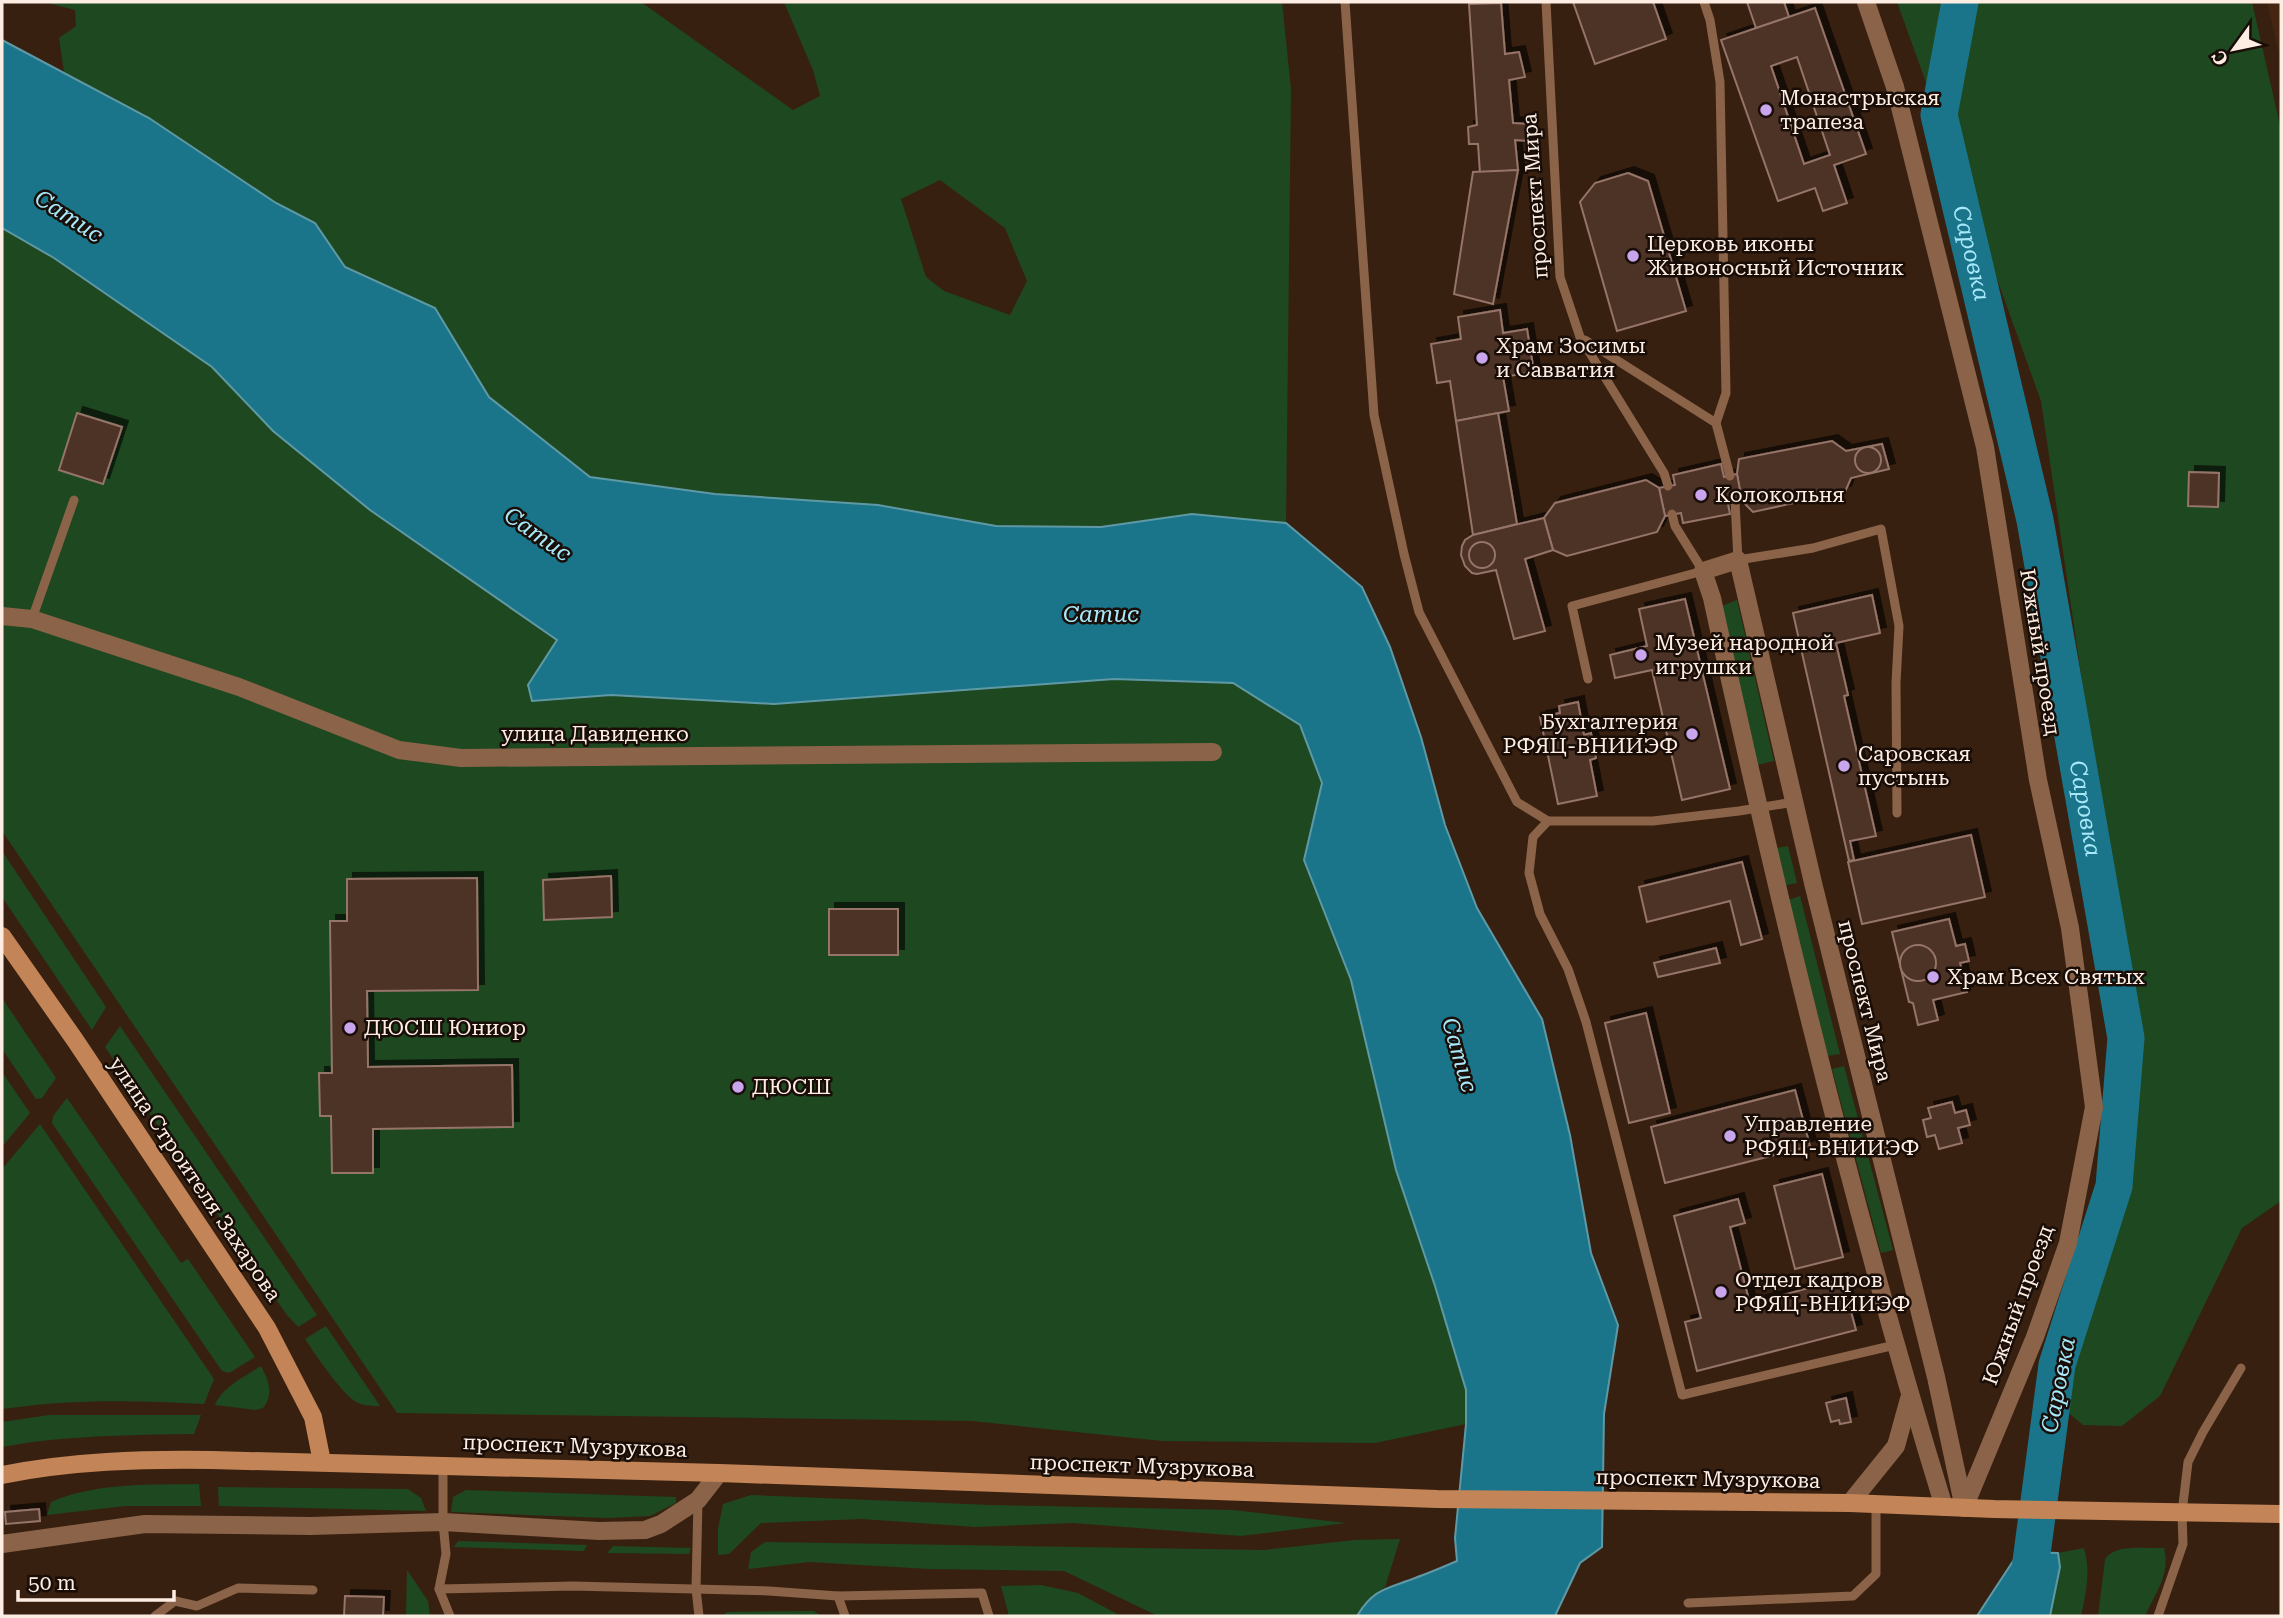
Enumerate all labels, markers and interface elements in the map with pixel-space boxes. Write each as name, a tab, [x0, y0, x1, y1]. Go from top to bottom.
north arrow	[2199, 14, 2269, 84]
text: С	[2207, 46, 2233, 70]
place label: Монастрыская трапеза	[1780, 86, 1940, 134]
marker: Монастрыская трапеза	[1758, 102, 1774, 118]
street label: проспект Мира	[1517, 112, 1553, 280]
water label: Сатис	[29, 184, 108, 249]
water label: Саровка	[1947, 203, 1996, 304]
place label: Церковь иконы Живоносный Источник	[1647, 232, 1904, 280]
marker: Церковь иконы Живоносный Источник	[1625, 248, 1641, 264]
place label: Храм Зосимы и Савватия	[1496, 334, 1646, 382]
marker: Храм Зосимы и Савватия	[1474, 350, 1490, 366]
place label: Колокольня	[1715, 483, 1844, 507]
marker: Колокольня	[1693, 487, 1709, 503]
water label: Сатис	[499, 501, 577, 567]
street label: Южный проезд	[2015, 567, 2065, 737]
water label: Сатис	[1063, 601, 1139, 628]
place label: Музей народной игрушки	[1655, 631, 1834, 679]
marker: Музей народной игрушки	[1633, 647, 1649, 663]
place label: Бухгалтерия РФЯЦ-ВНИИЭФ	[1503, 710, 1678, 758]
street label: улица Давиденко	[501, 722, 689, 746]
marker: Бухгалтерия РФЯЦ-ВНИИЭФ	[1684, 726, 1700, 742]
place label: Саровская пустынь	[1858, 742, 1971, 790]
marker: Саровская пустынь	[1836, 758, 1852, 774]
water label: Саровка	[2063, 758, 2107, 859]
street label: проспект Мира	[1833, 918, 1897, 1085]
place label: Храм Всех Святых	[1947, 965, 2145, 989]
marker: Храм Всех Святых	[1925, 969, 1941, 985]
water label: Сатис	[1436, 1015, 1483, 1095]
place label: ДЮСШ Юниор	[364, 1016, 526, 1040]
marker: ДЮСШ Юниор	[342, 1020, 358, 1036]
street label: улица Строителя Захарова	[104, 1052, 286, 1306]
place label: ДЮСШ	[752, 1075, 831, 1099]
marker: ДЮСШ	[730, 1079, 746, 1095]
place label: Управление РФЯЦ-ВНИИЭФ	[1744, 1112, 1919, 1160]
marker: Управление РФЯЦ-ВНИИЭФ	[1722, 1128, 1738, 1144]
street label: Южный проезд	[1978, 1222, 2058, 1388]
place label: Отдел кадров РФЯЦ-ВНИИЭФ	[1735, 1268, 1910, 1316]
marker: Отдел кадров РФЯЦ-ВНИИЭФ	[1713, 1284, 1729, 1300]
water label: Саровка	[2036, 1335, 2081, 1435]
street label: проспект Музрукова	[462, 1430, 688, 1462]
street label: проспект Музрукова	[1029, 1450, 1255, 1482]
street label: проспект Музрукова	[1596, 1465, 1821, 1493]
scale bar	[18, 1558, 173, 1602]
text: 50 m	[28, 1571, 76, 1595]

